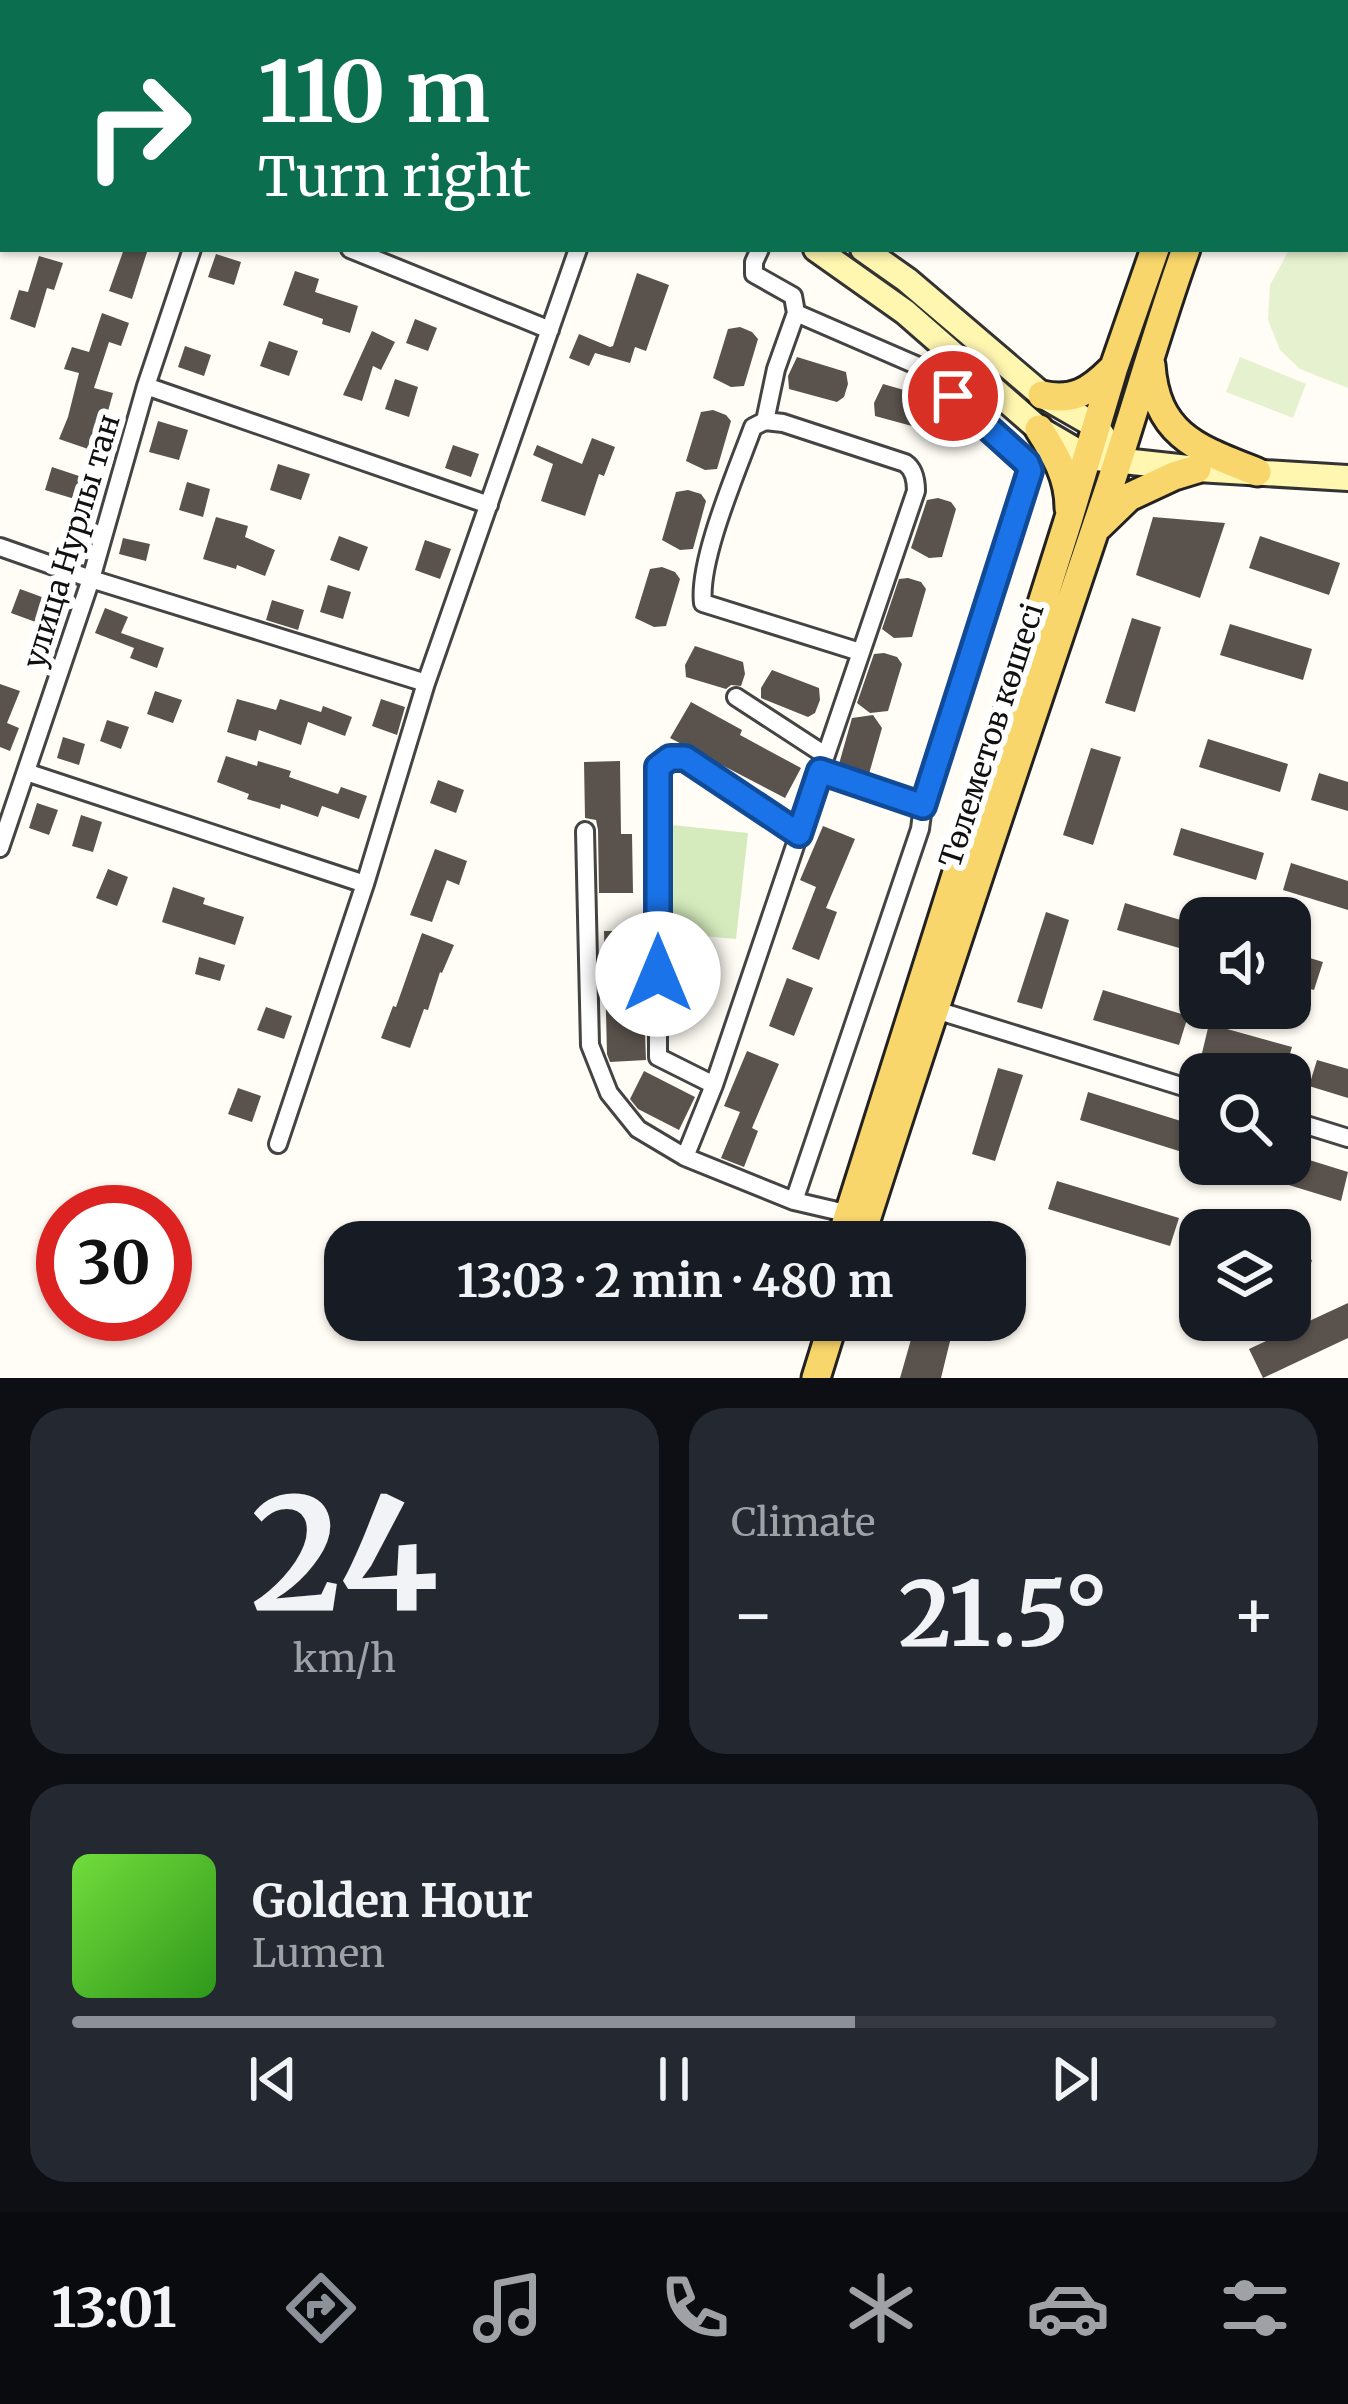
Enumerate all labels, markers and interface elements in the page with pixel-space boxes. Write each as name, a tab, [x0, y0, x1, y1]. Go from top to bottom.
text: 110 m	[258, 39, 490, 145]
icon: right	[60, 48, 216, 204]
text: Turn right	[258, 143, 531, 211]
pin	[902, 345, 1004, 447]
icon: arrive	[920, 363, 986, 429]
street label: улица Нурлы тан	[14, 409, 128, 673]
street label: Төлеметов көшесі	[930, 598, 1052, 872]
map controls	[1179, 897, 1311, 1341]
button: sound	[1179, 897, 1311, 1029]
position arrow	[595, 911, 721, 1037]
button: search	[1179, 1053, 1311, 1185]
speed limit sign: 30	[36, 1185, 192, 1341]
button: layers	[1179, 1209, 1311, 1341]
text: 13:03 · 2 min · 480 m	[457, 1253, 893, 1309]
text: 24	[251, 1457, 438, 1654]
text: Climate	[731, 1498, 875, 1547]
text: 21.5°	[899, 1557, 1108, 1671]
text: −	[731, 1573, 775, 1656]
text: +	[1232, 1573, 1276, 1656]
text: km/h	[293, 1634, 396, 1683]
text: Golden Hour	[252, 1873, 533, 1929]
text: Lumen	[252, 1929, 385, 1978]
icon: previous	[240, 2046, 306, 2112]
icon: pause	[641, 2046, 707, 2112]
icon: next	[1042, 2046, 1108, 2112]
icon: directions	[279, 2266, 363, 2350]
icon: music	[466, 2266, 550, 2350]
icon: phone	[653, 2266, 737, 2350]
icon: climate	[839, 2266, 923, 2350]
icon: car	[1026, 2266, 1110, 2350]
icon: filters	[1213, 2266, 1297, 2350]
text: 13:01	[51, 2274, 176, 2342]

